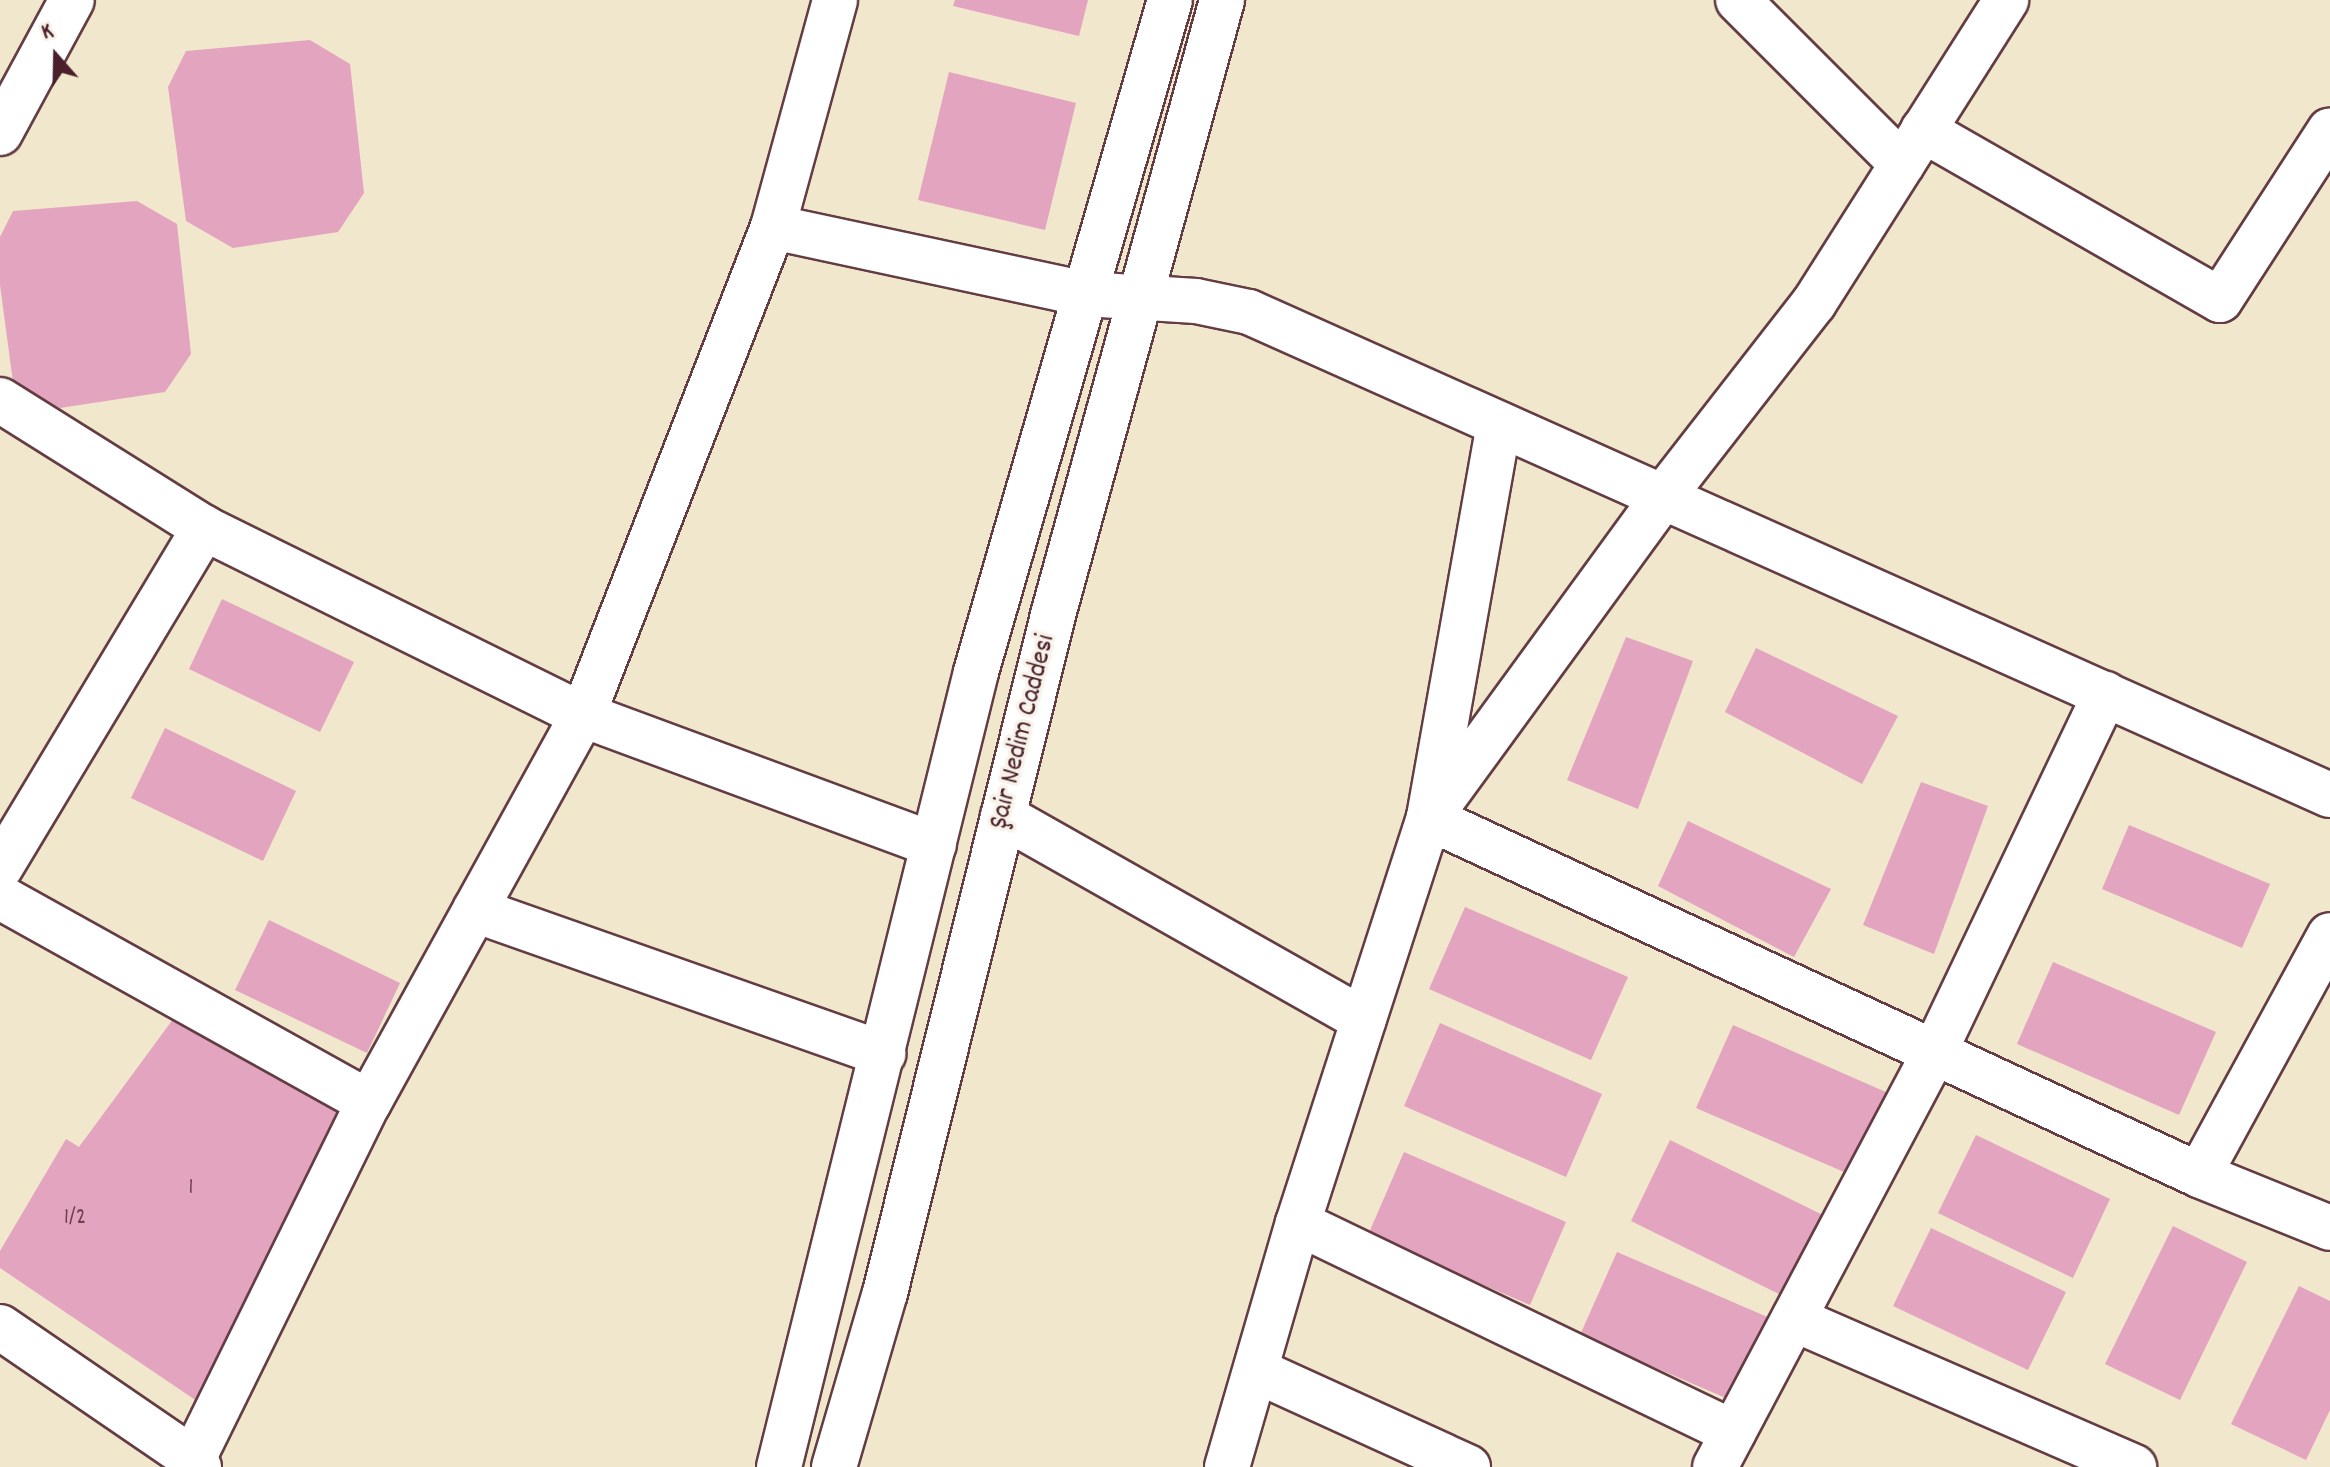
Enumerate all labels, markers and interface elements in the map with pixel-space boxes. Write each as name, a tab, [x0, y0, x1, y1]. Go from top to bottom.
north arrow	[16, 16, 96, 96]
text: K	[38, 17, 58, 49]
street label: Şair Nedim Caddesi	[984, 631, 1064, 833]
house number: 1	[188, 1175, 194, 1203]
house number: 1/2	[64, 1205, 86, 1233]

